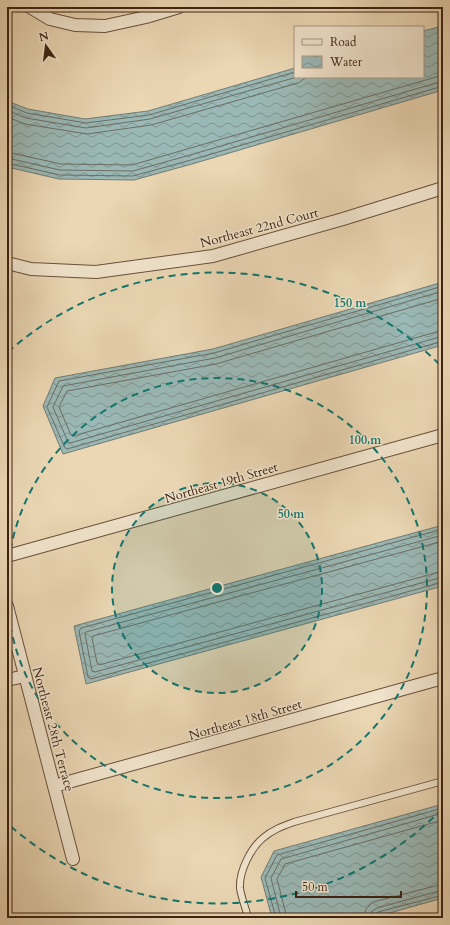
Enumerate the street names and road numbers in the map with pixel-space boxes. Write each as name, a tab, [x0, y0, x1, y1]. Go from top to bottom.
street label: Northeast 22nd Court	[198, 204, 320, 252]
street label: Northeast 19th Street	[163, 458, 280, 508]
street label: Northeast 28th Terrace	[28, 665, 78, 793]
street label: Northeast 18th Street	[187, 695, 304, 745]

